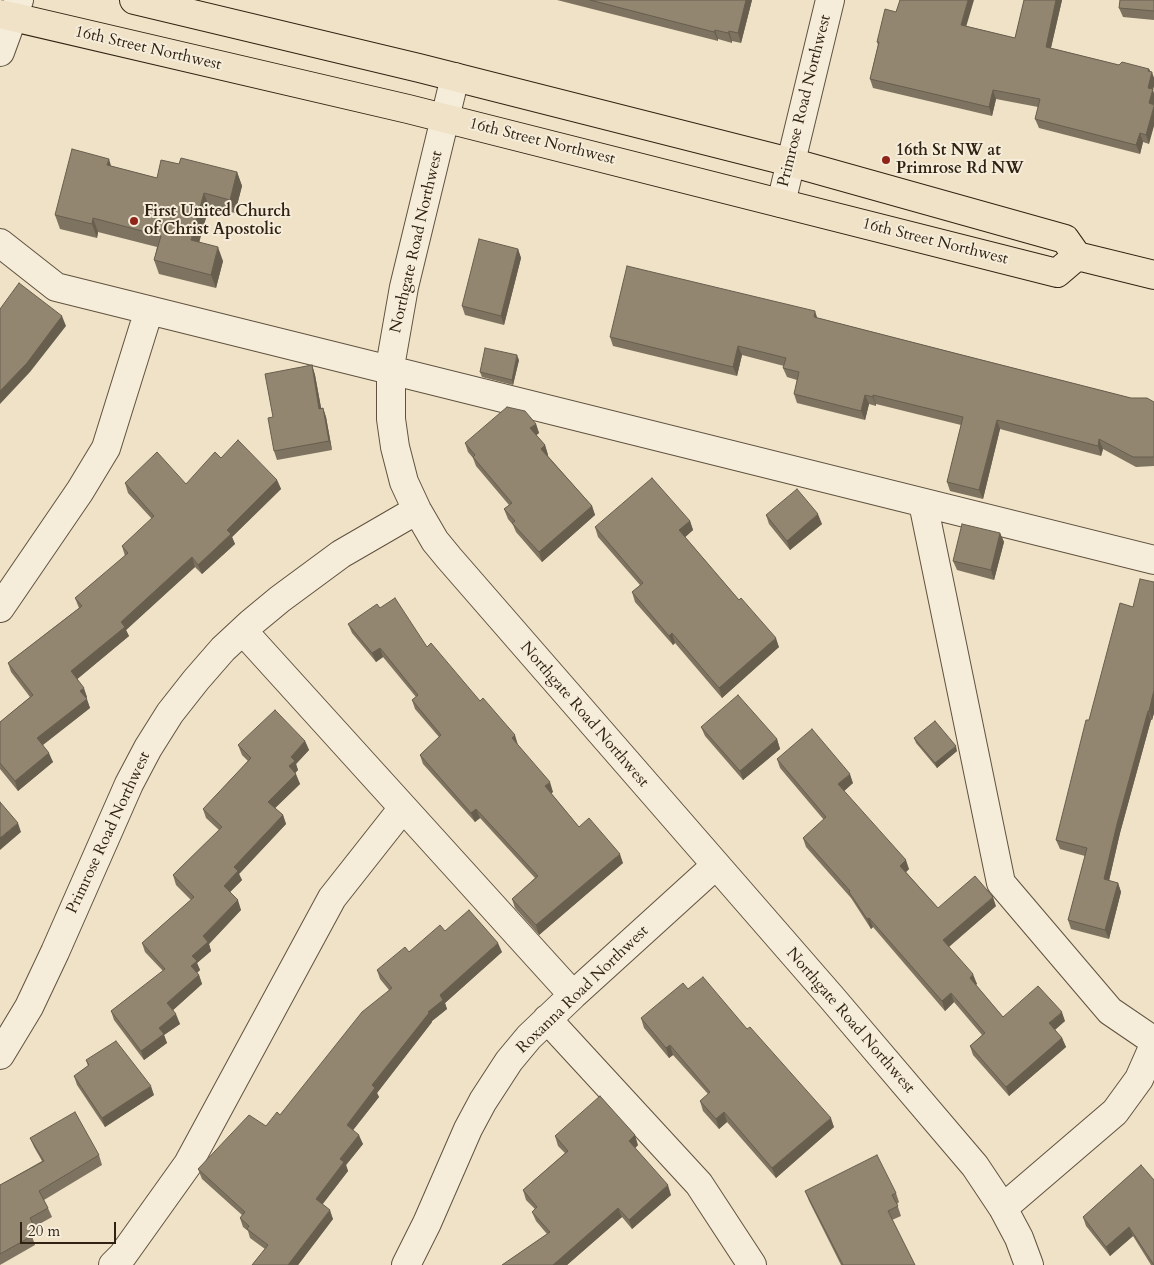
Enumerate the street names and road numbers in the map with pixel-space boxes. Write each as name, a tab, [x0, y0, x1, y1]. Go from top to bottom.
street label: Primrose Road Northwest	[774, 13, 836, 189]
street label: 16th Street Northwest	[73, 23, 223, 75]
street label: 16th Street Northwest	[467, 115, 617, 169]
street label: Northgate Road Northwest	[387, 149, 447, 335]
street label: 16th Street Northwest	[860, 215, 1010, 269]
street label: Northgate Road Northwest	[516, 638, 652, 792]
street label: Primrose Road Northwest	[63, 749, 155, 917]
street label: Roxanna Road Northwest	[513, 922, 653, 1058]
street label: Northgate Road Northwest	[782, 944, 918, 1098]

